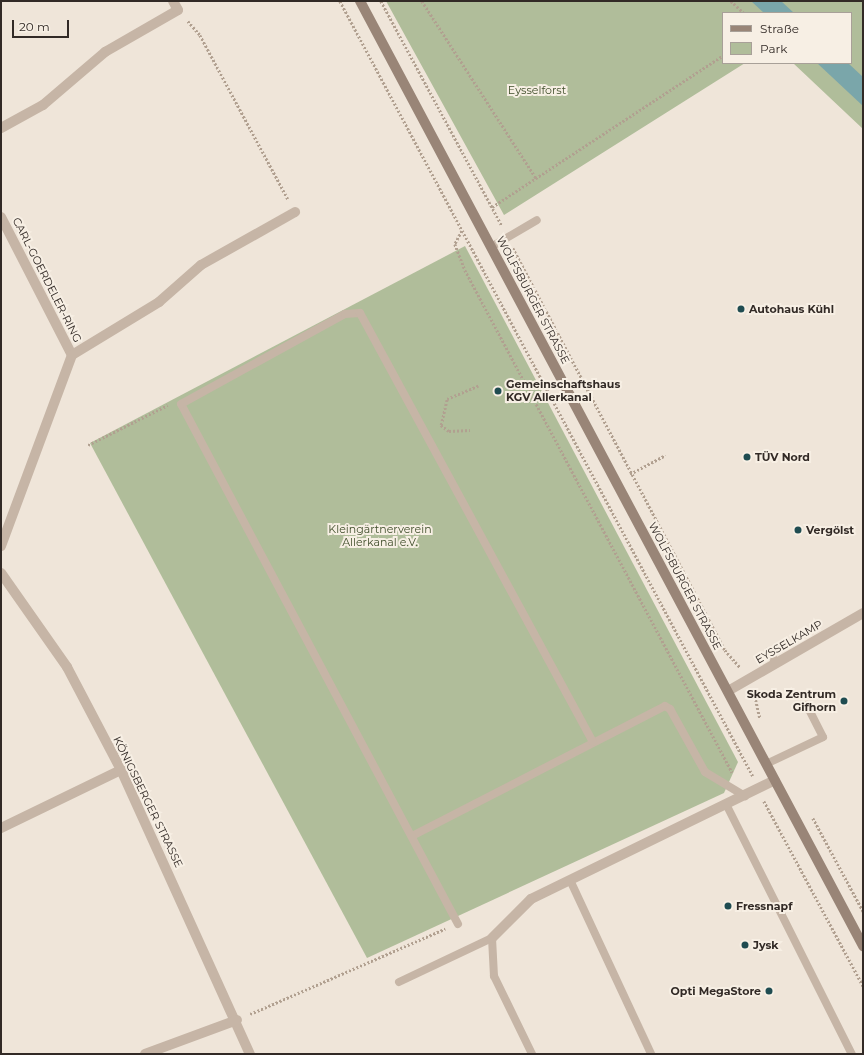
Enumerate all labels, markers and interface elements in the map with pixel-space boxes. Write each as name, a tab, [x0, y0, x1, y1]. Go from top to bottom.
scale bar	[14, 12, 71, 38]
legend	[722, 12, 852, 64]
text: 20 m	[19, 19, 50, 34]
text: Straße	[760, 21, 799, 36]
text: Park	[760, 41, 787, 56]
park label: Eysselforst	[508, 83, 566, 97]
street label: CARL-GOERDELER-RING	[10, 215, 84, 345]
street label: WOLFSBURGER STRASSE	[494, 234, 572, 366]
place label: Autohaus Kühl	[749, 302, 834, 316]
marker: Autohaus Kühl	[736, 304, 746, 314]
place label: Gemeinschaftshaus KGV Allerkanal	[506, 378, 620, 404]
marker: Gemeinschaftshaus KGV Allerkanal	[493, 386, 503, 396]
place label: TÜV Nord	[755, 450, 810, 464]
marker: TÜV Nord	[742, 452, 752, 462]
street label: WOLFSBURGER STRASSE	[646, 520, 724, 652]
park label: Kleingärtnerverein Allerkanal e.V.	[328, 523, 432, 549]
place label: Vergölst	[806, 523, 854, 537]
marker: Vergölst	[793, 525, 803, 535]
street label: EYSSELKAMP	[753, 617, 825, 667]
place label: Skoda Zentrum Gifhorn	[747, 688, 836, 714]
marker: Skoda Zentrum Gifhorn	[839, 696, 849, 706]
street label: KÖNIGSBERGER STRASSE	[110, 734, 186, 870]
place label: Fressnapf	[736, 899, 792, 913]
marker: Fressnapf	[723, 901, 733, 911]
place label: Jysk	[753, 938, 778, 952]
marker: Jysk	[740, 940, 750, 950]
place label: Opti MegaStore	[671, 984, 761, 998]
marker: Opti MegaStore	[764, 986, 774, 996]

